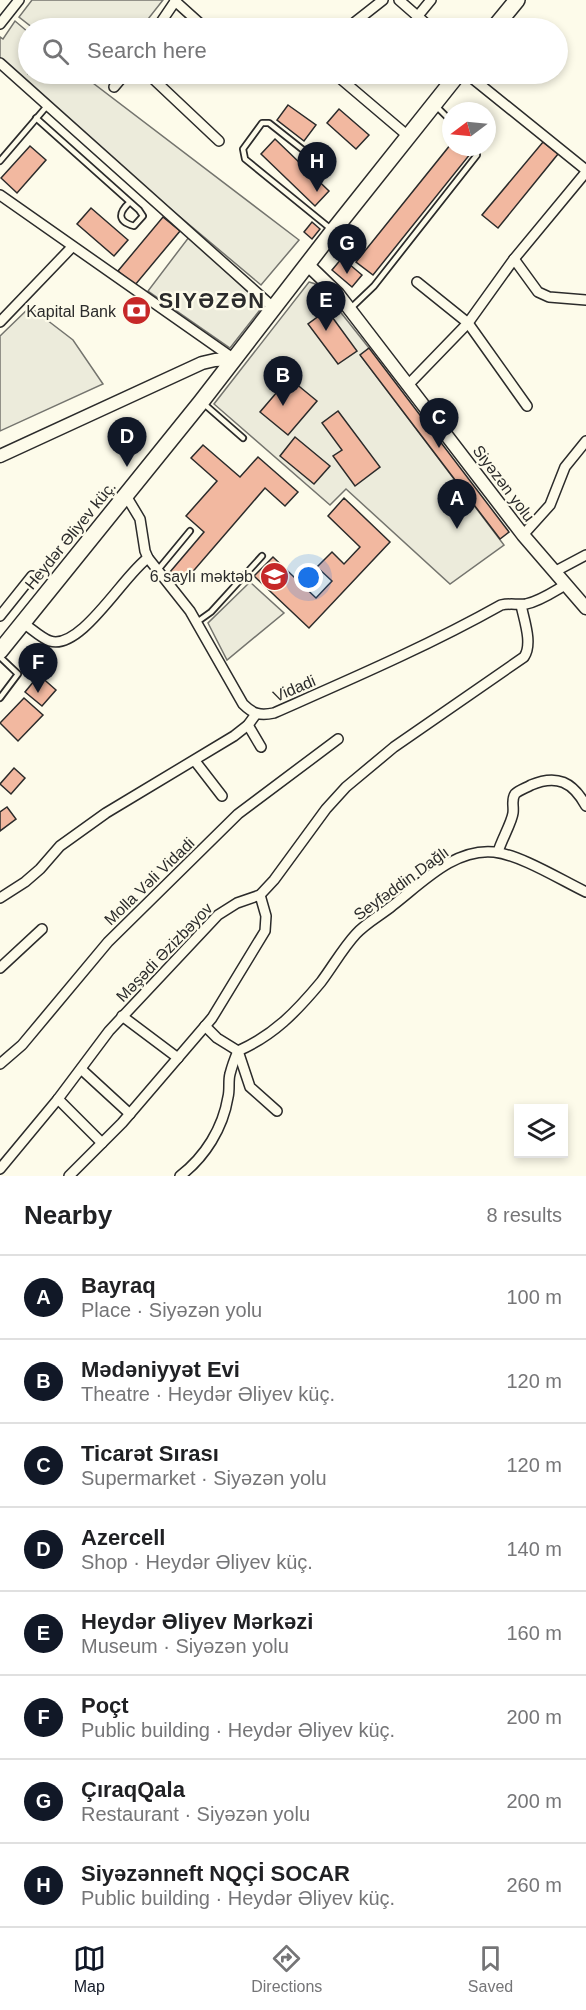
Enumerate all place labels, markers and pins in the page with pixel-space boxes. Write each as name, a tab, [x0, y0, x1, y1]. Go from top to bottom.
pin: H	[298, 142, 336, 192]
pin: G	[328, 224, 366, 274]
pin: E	[306, 282, 346, 331]
bank icon: Kapital Bank	[121, 295, 153, 327]
place label: Kapital Bank	[26, 303, 117, 320]
pin: B	[264, 356, 302, 406]
pin: C	[420, 398, 458, 448]
pin: D	[108, 418, 146, 467]
pin: A	[438, 480, 476, 529]
school or university icon: 6 saylı məktəb	[258, 560, 290, 592]
place label: 6 saylı məktəb	[150, 568, 253, 585]
pin: F	[18, 644, 57, 693]

